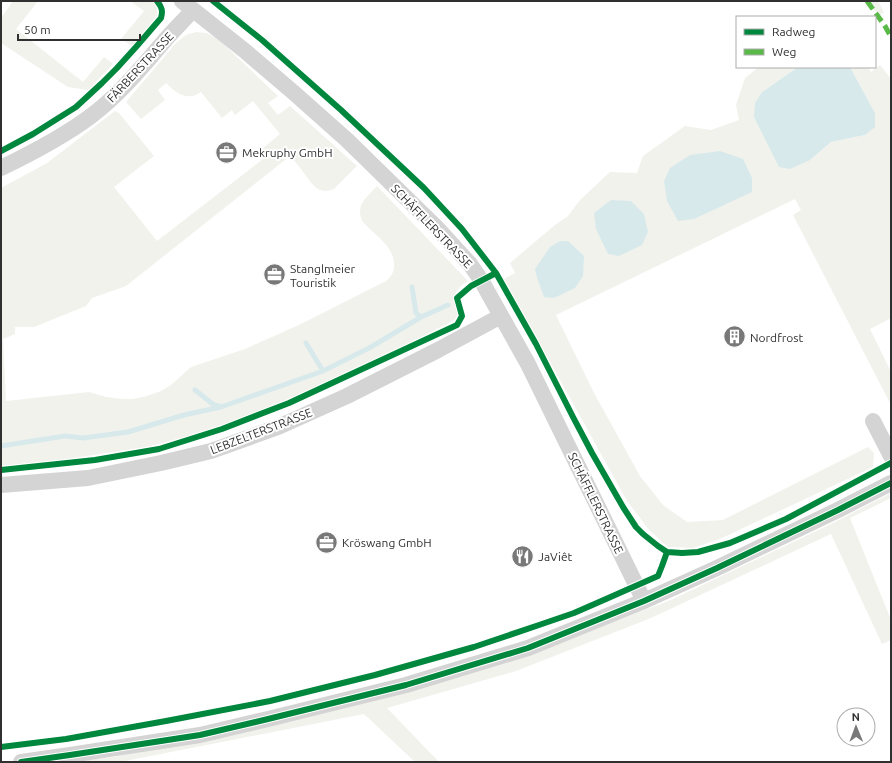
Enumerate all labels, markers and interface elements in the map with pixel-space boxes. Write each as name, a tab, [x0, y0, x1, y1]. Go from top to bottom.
scale bar	[18, 16, 140, 42]
legend	[736, 16, 876, 68]
text: 50 m	[24, 23, 51, 36]
text: Radweg	[772, 25, 815, 38]
street label: FÄRBERSTRASSE	[104, 29, 176, 105]
text: Weg	[772, 45, 796, 58]
office icon: Mekruphy GmbH	[213, 139, 239, 165]
place label: Mekruphy GmbH	[242, 146, 333, 159]
street label: SCHÄFFLERSTRASSE	[389, 182, 475, 271]
office icon: Stanglmeier Touristik	[262, 262, 288, 288]
place label: Stanglmeier Touristik	[290, 262, 356, 289]
building icon: Nordfrost	[722, 324, 748, 350]
place label: Nordfrost	[750, 331, 803, 344]
street label: LEBZELTERSTRASSE	[208, 406, 314, 456]
street label: SCHÄFFLERSTRASSE	[566, 450, 626, 556]
office icon: Kröswang GmbH	[313, 529, 339, 555]
place label: Kröswang GmbH	[342, 536, 432, 549]
restaurant icon: JaViêt	[509, 543, 535, 569]
place label: JaViêt	[538, 550, 573, 563]
north arrow	[836, 707, 876, 747]
text: N	[852, 711, 860, 723]

